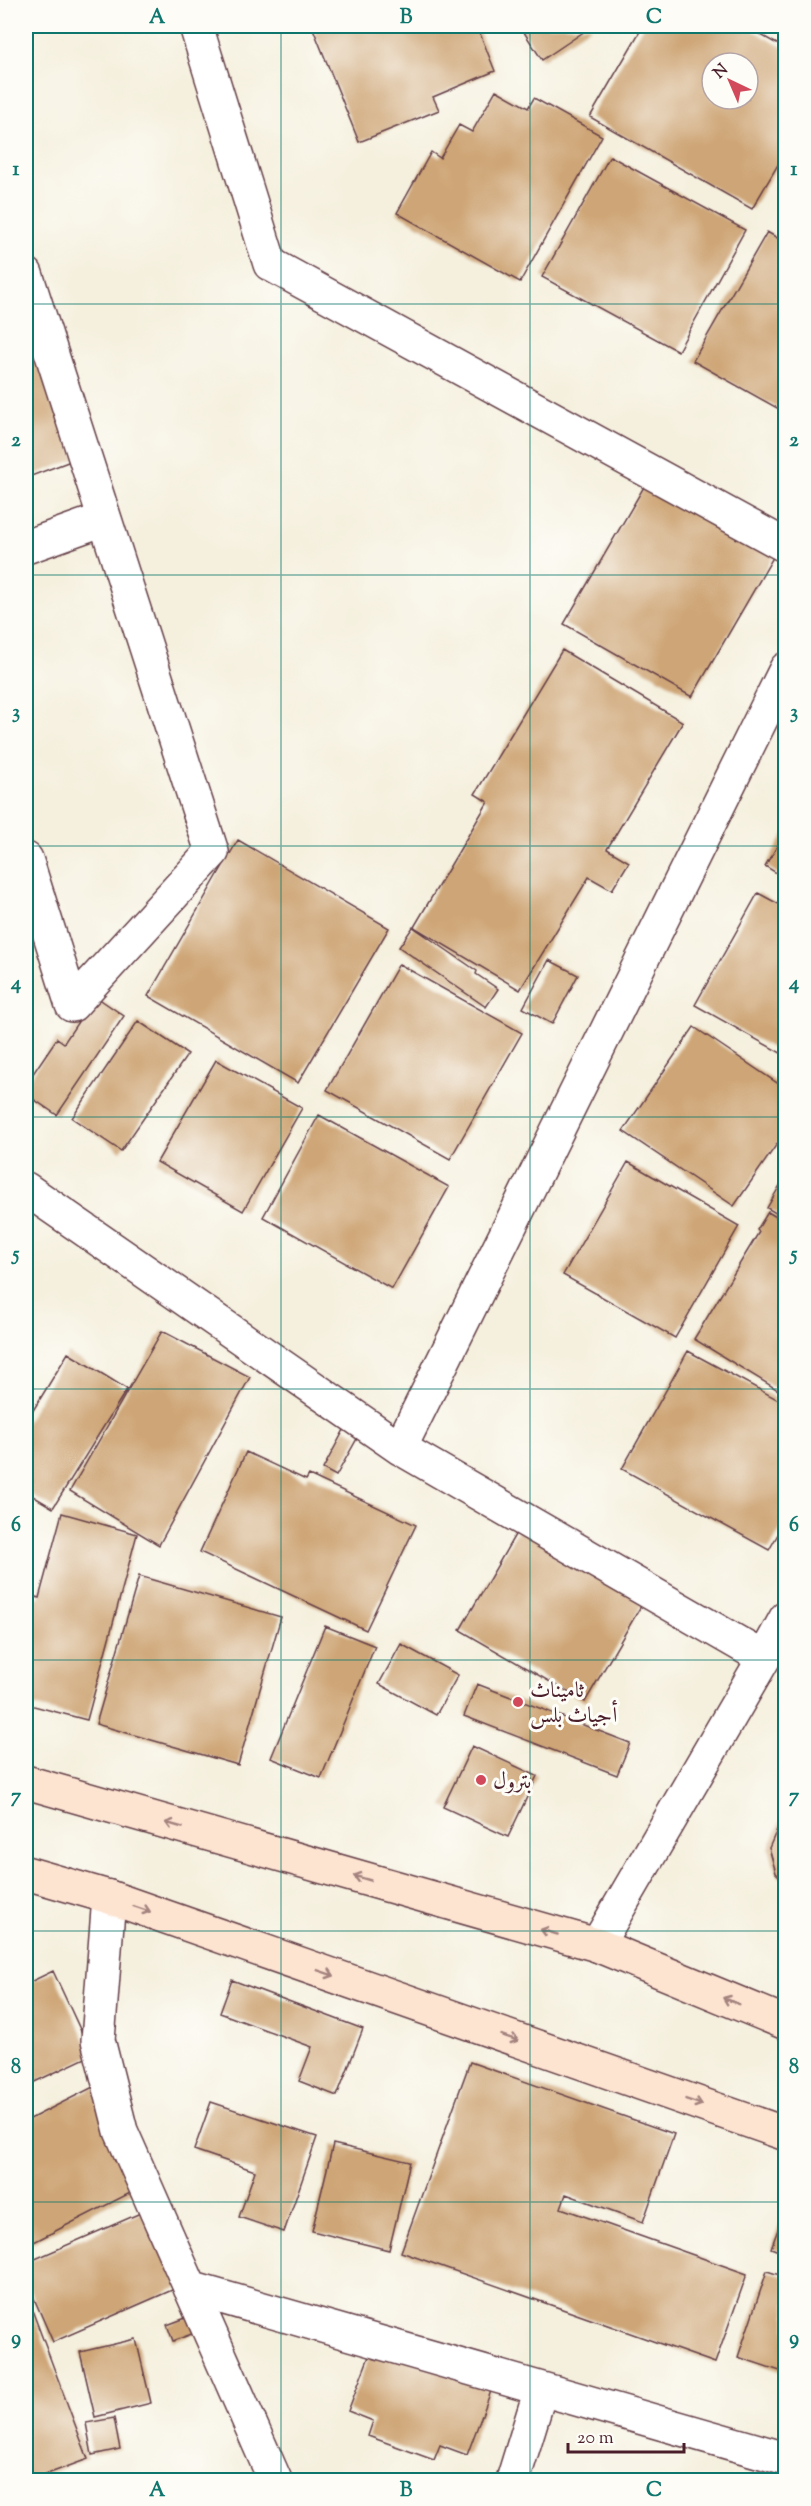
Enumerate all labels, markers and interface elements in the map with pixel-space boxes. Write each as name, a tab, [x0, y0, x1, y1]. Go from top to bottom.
text: A	[149, 4, 166, 33]
text: B	[400, 4, 413, 33]
text: C	[646, 4, 662, 33]
north arrow	[700, 51, 760, 111]
text: N	[709, 59, 734, 85]
text: 1	[13, 156, 20, 185]
text: 1	[791, 156, 798, 185]
text: 2	[11, 427, 21, 456]
text: 2	[789, 427, 799, 456]
text: 3	[12, 699, 20, 728]
text: 3	[790, 699, 798, 728]
text: 4	[10, 970, 21, 999]
text: 4	[788, 970, 799, 999]
text: 5	[11, 1241, 20, 1270]
text: 5	[789, 1241, 798, 1270]
text: 6	[11, 1512, 21, 1541]
text: 6	[789, 1512, 799, 1541]
place label: ثاميناث أجياث بلس	[530, 1676, 618, 1733]
marker: ثاميناث أجياث بلس	[511, 1695, 525, 1709]
place label: بترول	[493, 1767, 531, 1799]
marker: بترول	[474, 1773, 488, 1787]
text: 7	[11, 1783, 22, 1812]
text: 7	[789, 1783, 800, 1812]
one-way arrow	[165, 1819, 184, 1830]
one-way arrow	[353, 1872, 372, 1883]
one-way arrow	[132, 1904, 151, 1915]
one-way arrow	[540, 1926, 559, 1937]
one-way arrow	[316, 1969, 335, 1980]
one-way arrow	[723, 1995, 741, 2006]
one-way arrow	[500, 2033, 519, 2044]
text: 8	[11, 2054, 21, 2083]
text: 8	[789, 2054, 799, 2083]
one-way arrow	[684, 2098, 703, 2109]
text: 9	[11, 2325, 21, 2354]
text: 9	[789, 2325, 799, 2354]
scale bar	[568, 2416, 684, 2454]
text: 20 m	[577, 2426, 614, 2452]
text: A	[149, 2477, 166, 2506]
text: B	[400, 2477, 413, 2506]
text: C	[646, 2477, 662, 2506]

